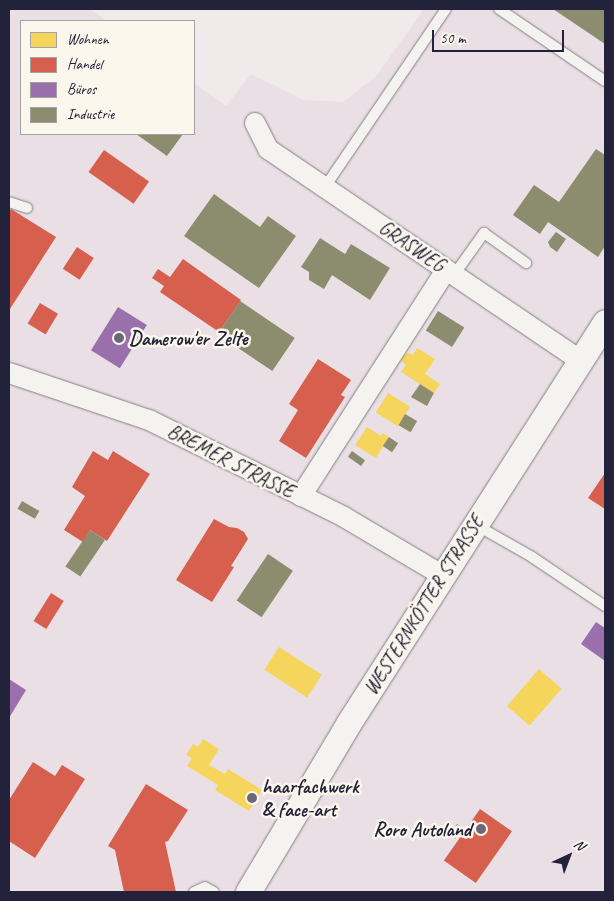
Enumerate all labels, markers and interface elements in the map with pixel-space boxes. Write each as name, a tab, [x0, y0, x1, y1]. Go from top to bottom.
legend	[20, 20, 195, 135]
scale bar	[434, 20, 566, 52]
text: 50 m	[440, 29, 466, 48]
text: Wohnen	[67, 30, 108, 49]
text: Handel	[67, 55, 102, 74]
text: Büros	[67, 80, 96, 99]
text: Industrie	[67, 105, 114, 124]
street label: GRASWEG	[374, 215, 450, 277]
place label: Damerow'er Zelte	[129, 326, 247, 350]
marker: Damerow'er Zelte	[113, 332, 125, 344]
street label: BREMER STRASSE	[163, 419, 299, 503]
street label: WESTERNKÖTTER STRASSE	[359, 511, 489, 699]
place label: haarfachwerk & face-art	[262, 774, 358, 821]
marker: haarfachwerk & face-art	[246, 792, 258, 804]
place label: Roro Autoland	[373, 817, 471, 841]
marker: Roro Autoland	[475, 823, 487, 835]
north arrow	[544, 831, 594, 881]
text: N	[571, 835, 589, 854]

